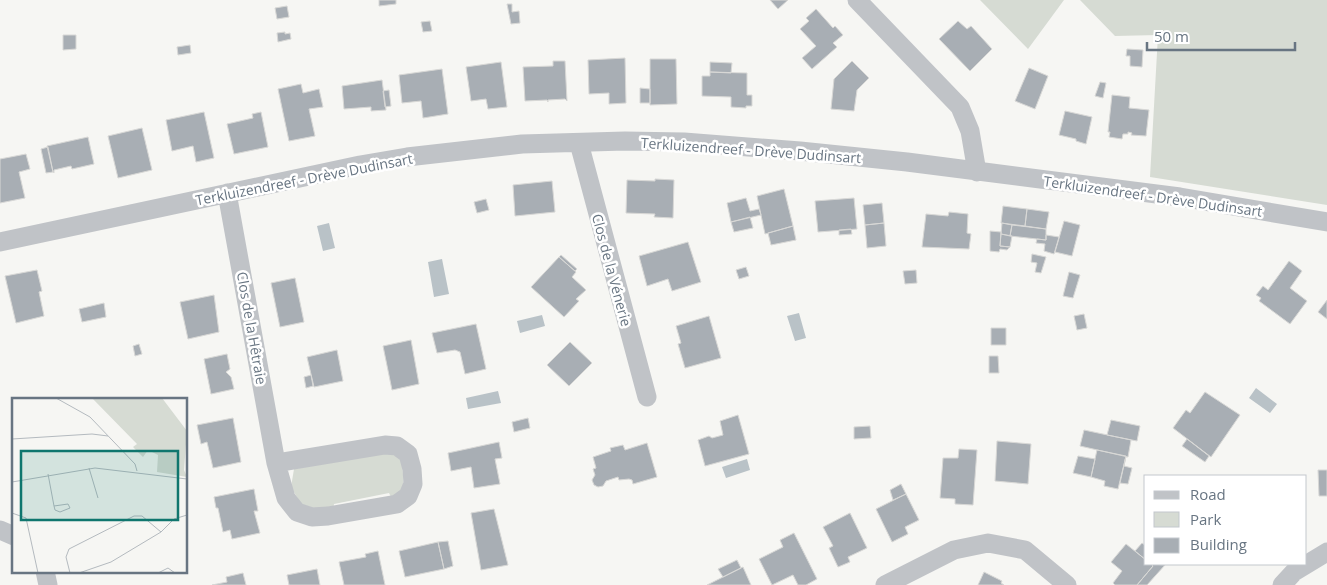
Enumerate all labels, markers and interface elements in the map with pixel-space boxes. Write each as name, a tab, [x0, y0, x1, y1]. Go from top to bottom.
scale bar	[1147, 20, 1294, 52]
text: 50 m	[1154, 26, 1189, 46]
street label: Terkluizendreef - Drève Dudinsart	[640, 133, 862, 167]
street label: Terkluizendreef - Drève Dudinsart	[194, 149, 414, 209]
street label: Terkluizendreef - Drève Dudinsart	[1042, 171, 1264, 221]
street label: Clos de la Vénerie	[588, 212, 636, 329]
street label: Clos de la Hêtraie	[233, 270, 271, 386]
inset map	[12, 398, 188, 572]
legend	[1144, 475, 1307, 565]
text: Road	[1190, 484, 1226, 504]
text: Park	[1190, 509, 1221, 529]
text: Building	[1190, 534, 1247, 554]

